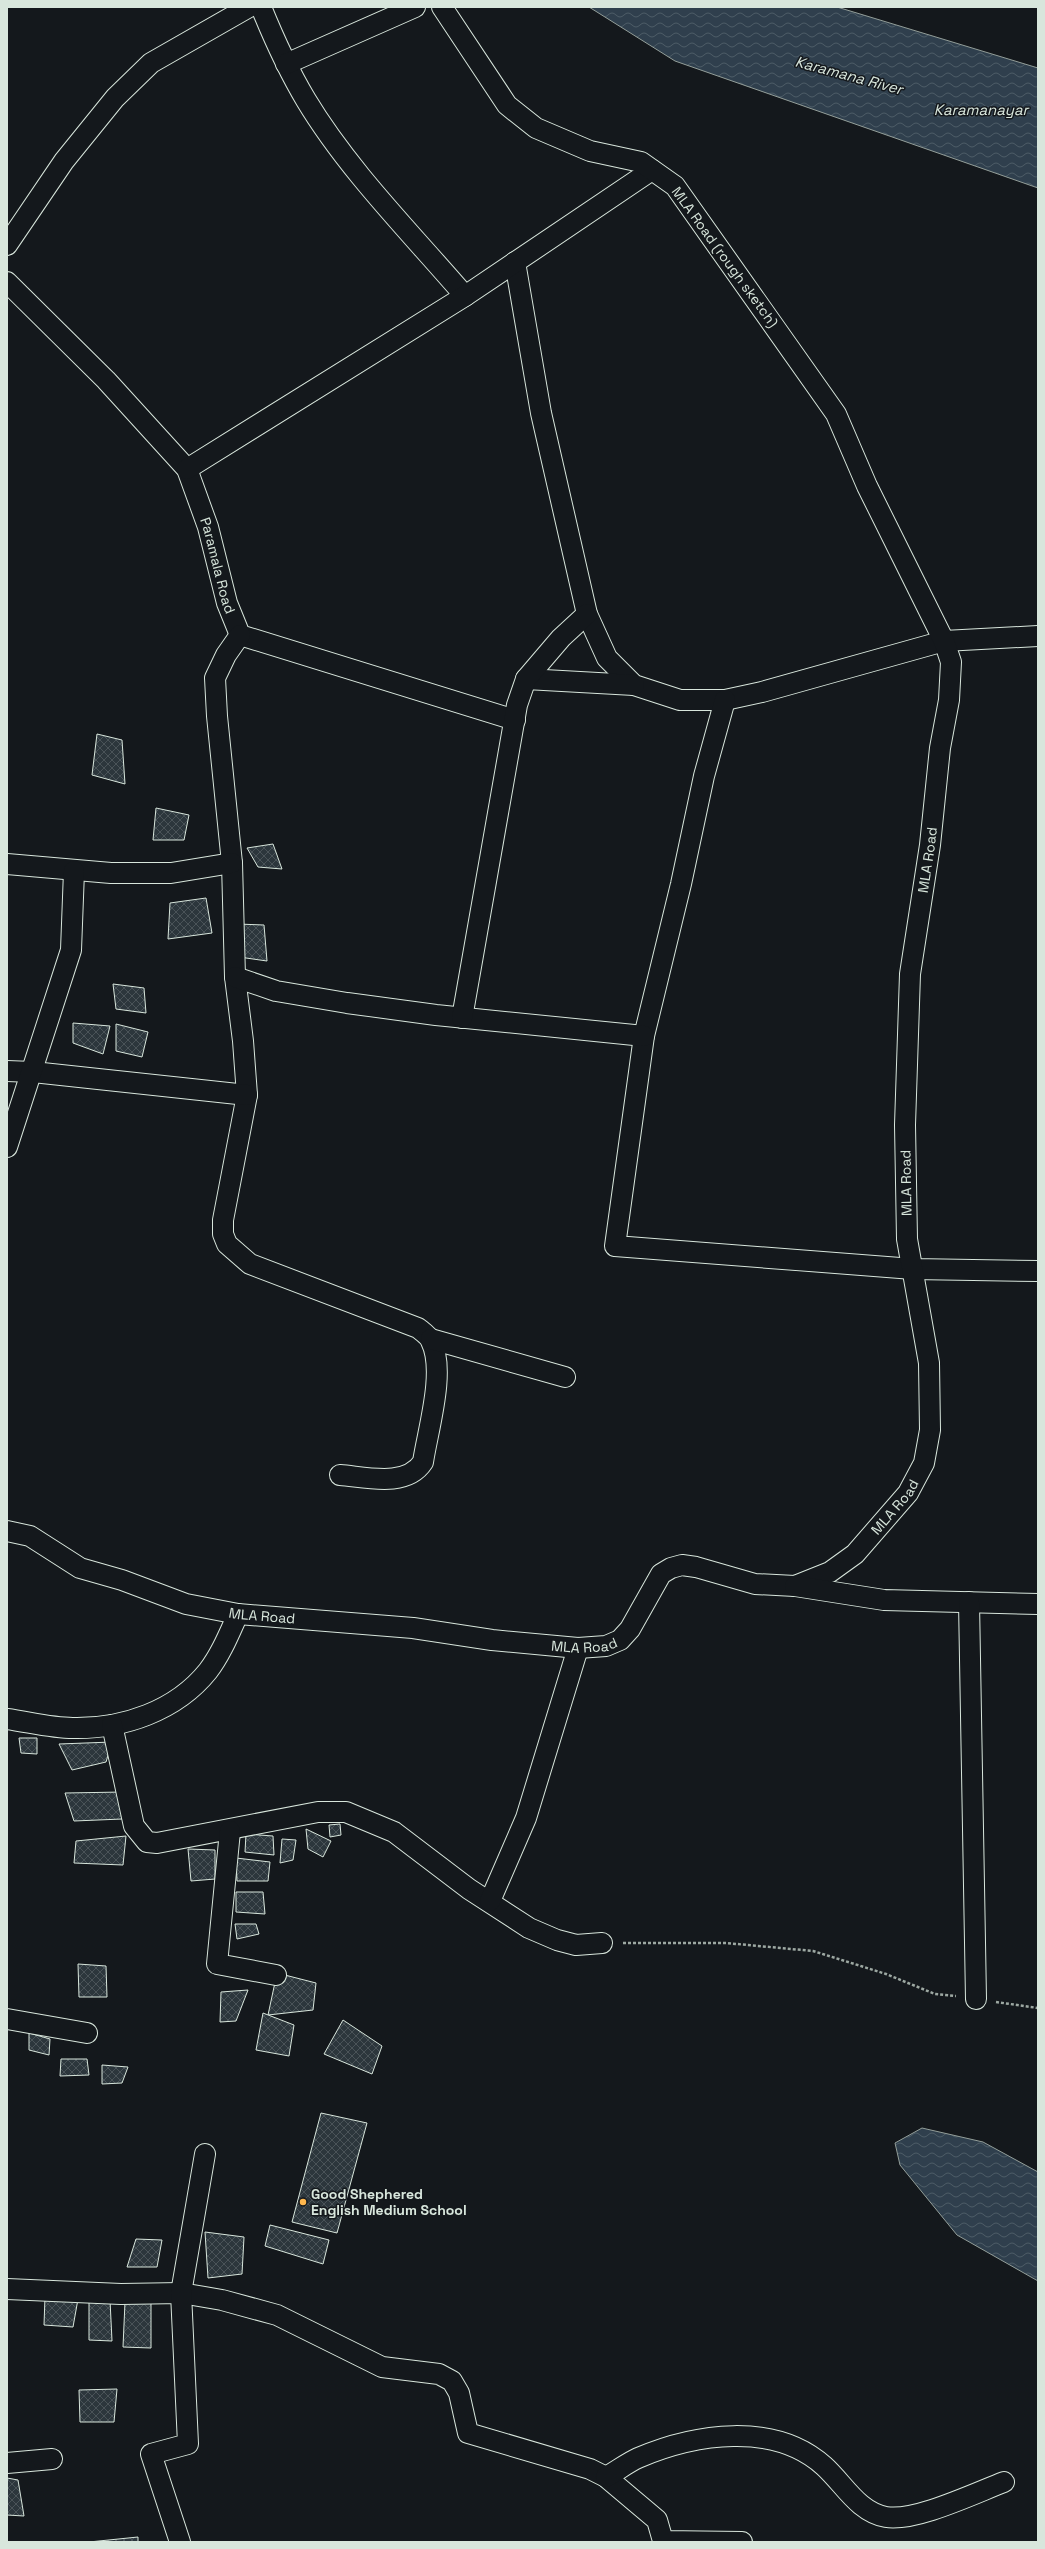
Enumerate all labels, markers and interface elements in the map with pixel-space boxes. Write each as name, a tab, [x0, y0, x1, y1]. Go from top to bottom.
water label: Karamana River	[793, 52, 906, 99]
water label: Karamanayar	[934, 100, 1030, 119]
street label: MLA Road (rough sketch)	[668, 183, 782, 331]
street label: Paramala Road	[196, 515, 239, 616]
street label: MLA Road	[914, 826, 941, 894]
street label: MLA Road	[896, 1150, 916, 1216]
street label: MLA Road	[867, 1476, 923, 1538]
street label: MLA Road	[227, 1603, 296, 1628]
street label: MLA Road	[550, 1633, 620, 1657]
place label: Good Shephered English Medium School	[311, 2185, 467, 2219]
marker: Good Shephered English Medium School	[298, 2197, 308, 2207]

